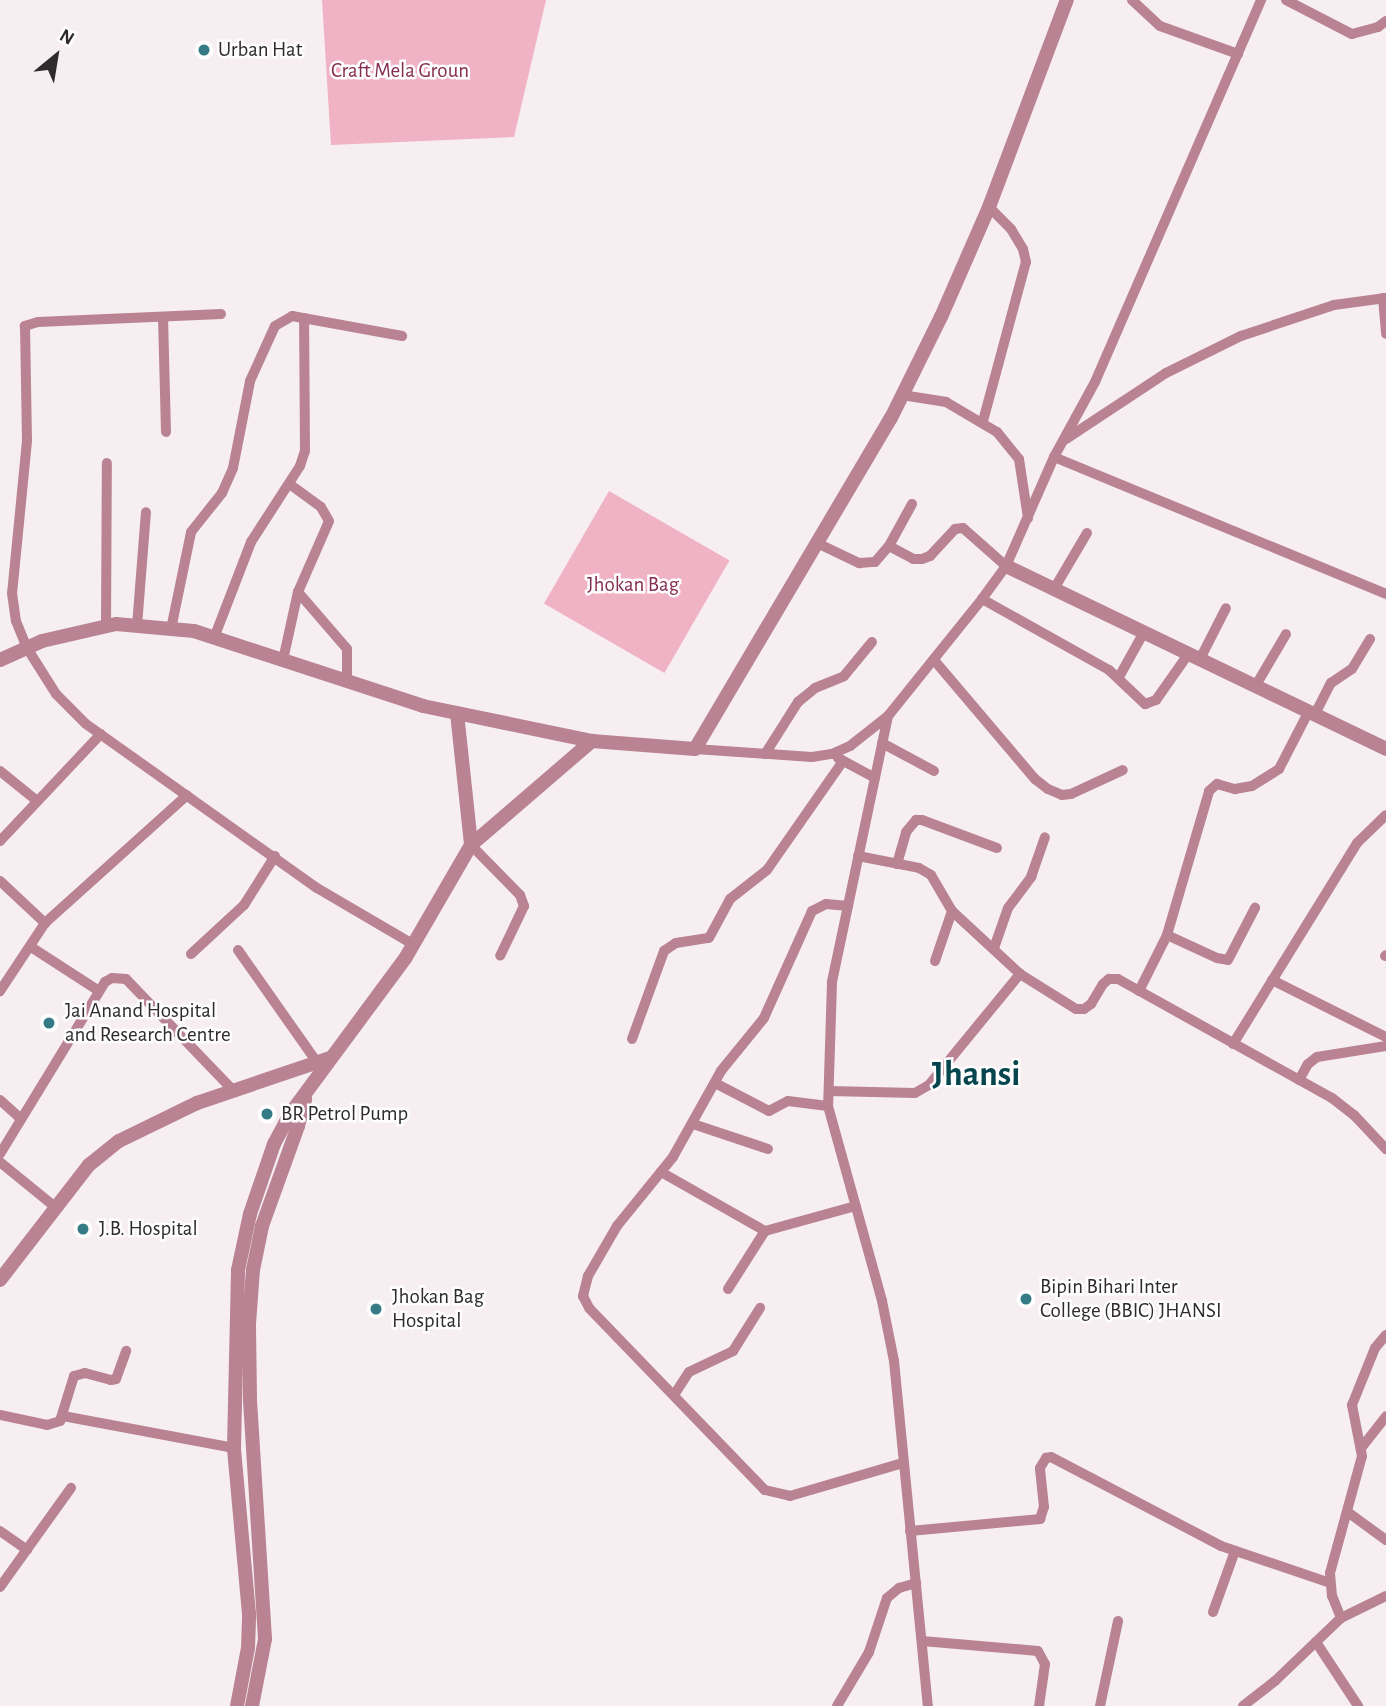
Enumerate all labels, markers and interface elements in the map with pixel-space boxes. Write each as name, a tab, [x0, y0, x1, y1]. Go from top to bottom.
north arrow	[21, 21, 91, 91]
text: N	[56, 26, 77, 49]
place label: Urban Hat	[218, 37, 302, 63]
marker: Urban Hat	[196, 42, 212, 58]
park label: Craft Mela Groun	[331, 58, 469, 84]
park label: Jhokan Bag	[587, 572, 679, 598]
place label: Jai Anand Hospital and Research Centre	[65, 998, 231, 1048]
marker: Jai Anand Hospital and Research Centre	[39, 1013, 59, 1033]
district label: Jhansi	[932, 1054, 1020, 1096]
place label: BR Petrol Pump	[281, 1101, 408, 1127]
marker: BR Petrol Pump	[259, 1106, 275, 1122]
place label: J.B. Hospital	[99, 1216, 198, 1242]
marker: J.B. Hospital	[73, 1219, 93, 1239]
place label: Bipin Bihari Inter College (BBIC) JHANSI	[1040, 1274, 1222, 1324]
place label: Jhokan Bag Hospital	[392, 1284, 484, 1334]
marker: Bipin Bihari Inter College (BBIC) JHANSI	[1018, 1291, 1034, 1307]
marker: Jhokan Bag Hospital	[366, 1299, 386, 1319]

